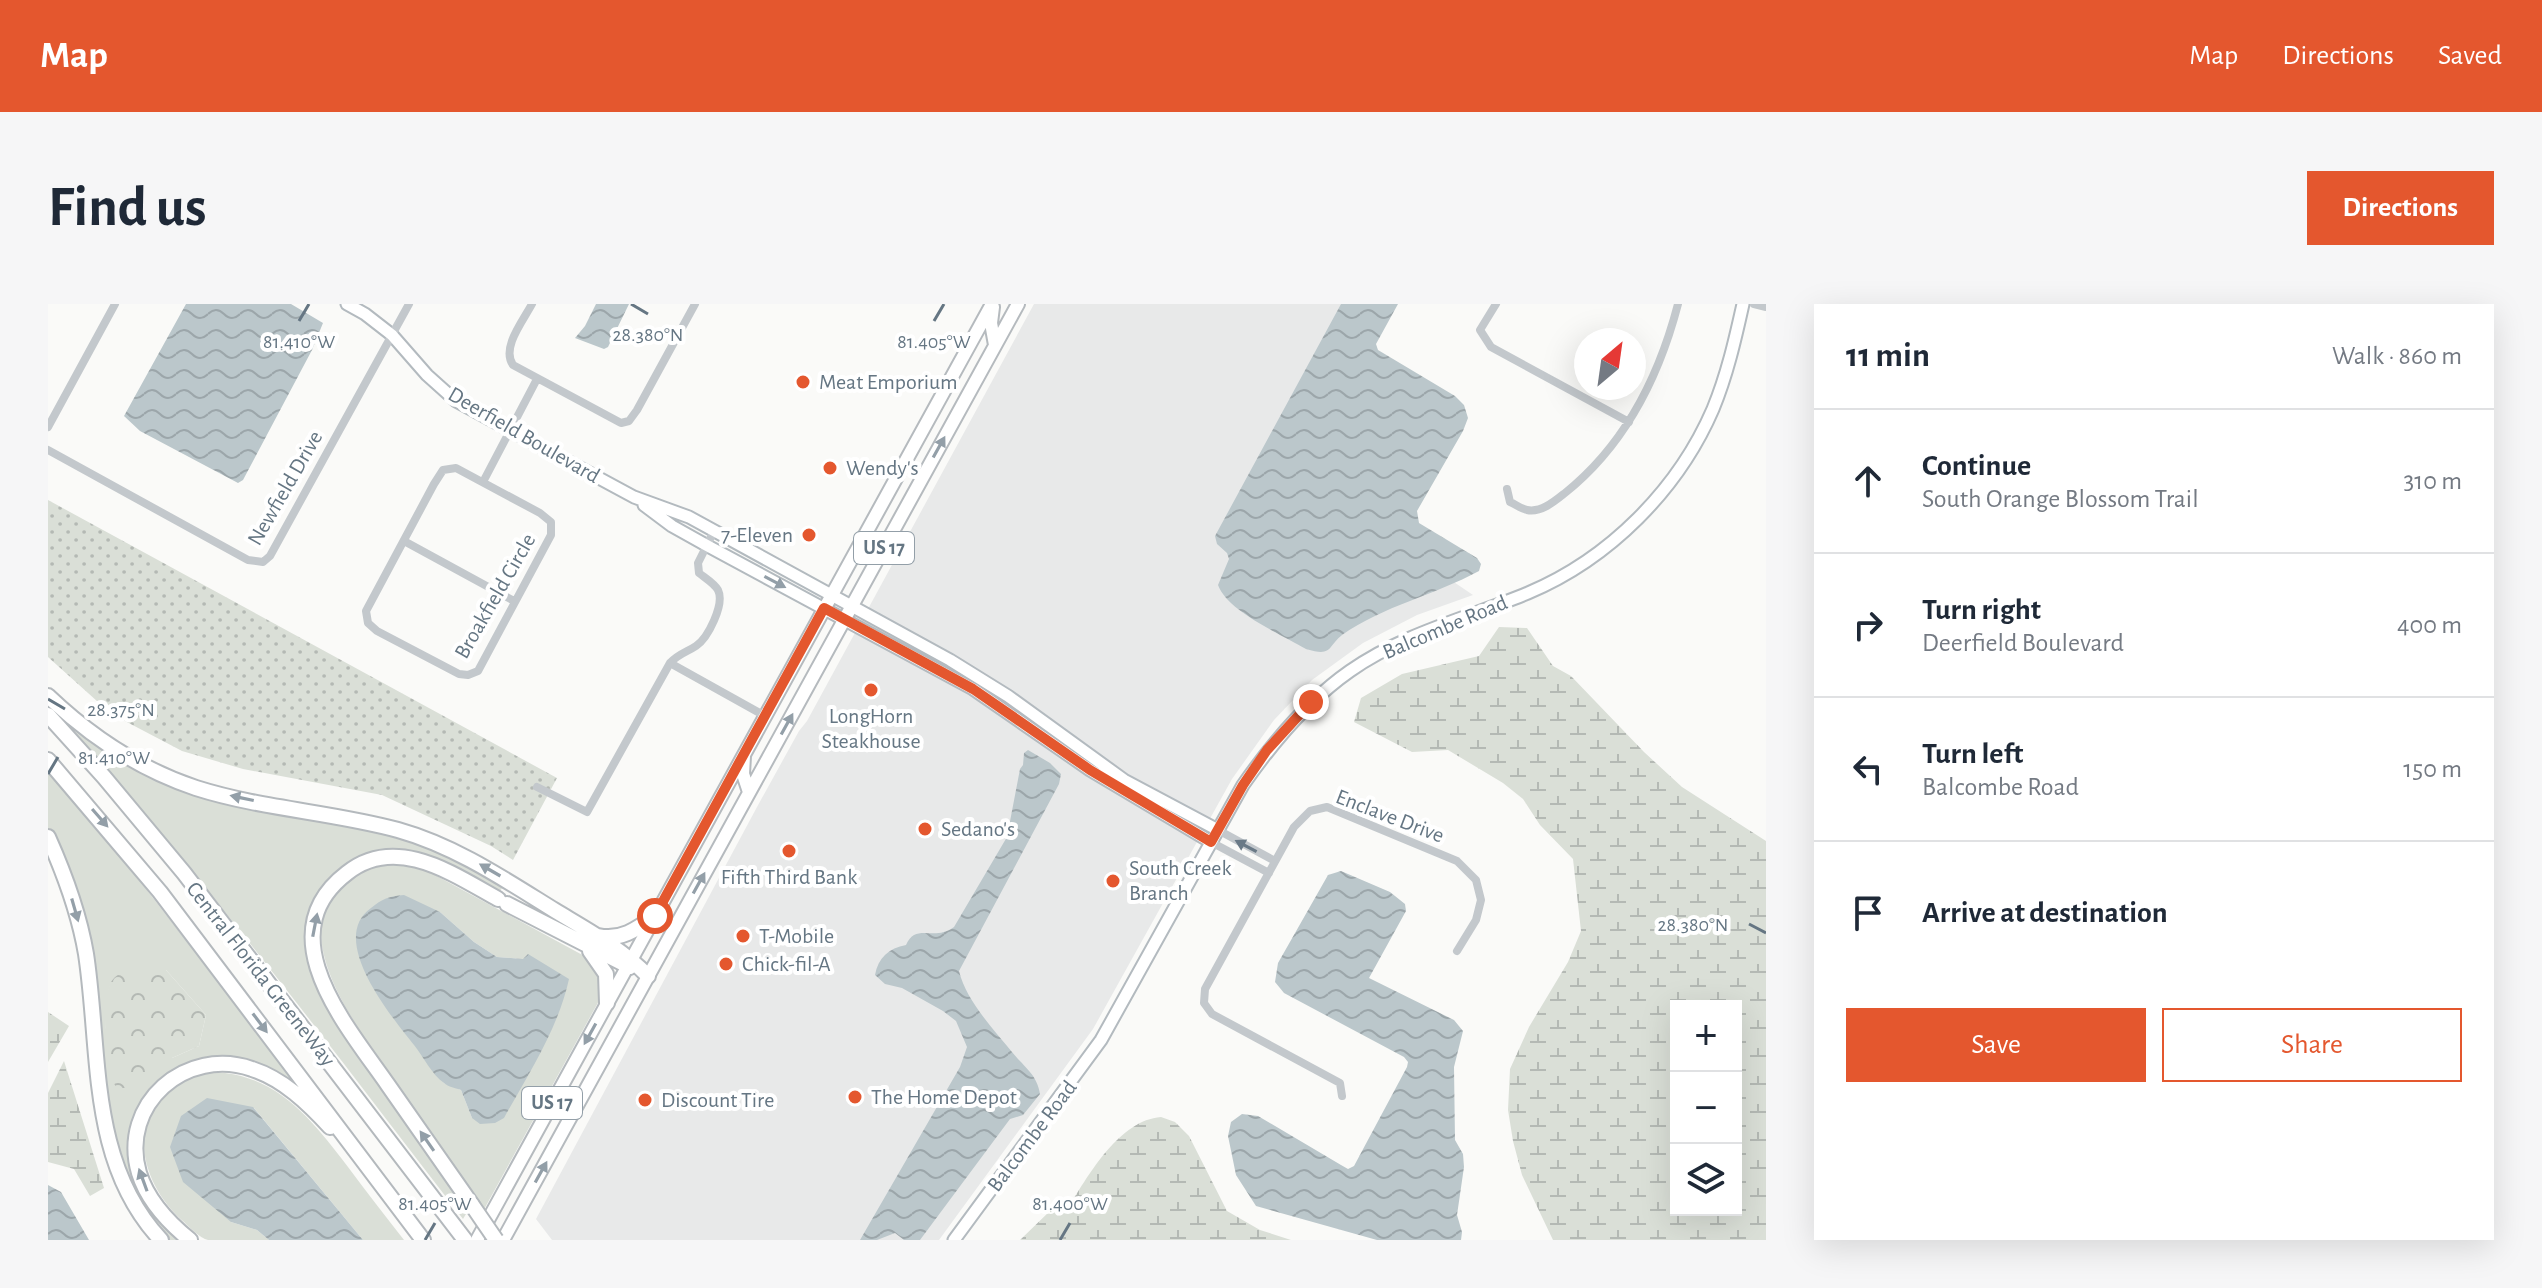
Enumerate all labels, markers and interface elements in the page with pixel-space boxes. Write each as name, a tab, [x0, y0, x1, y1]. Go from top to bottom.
text: Map	[40, 37, 108, 75]
text: Map	[2189, 42, 2238, 70]
text: Directions	[2282, 42, 2394, 70]
text: Saved	[2438, 42, 2502, 70]
button: Directions	[2307, 171, 2494, 245]
text: Find us	[48, 180, 206, 236]
text: 28.380°N	[613, 325, 683, 345]
north arrow	[1574, 328, 1646, 400]
text: 81.410°W	[263, 332, 335, 352]
text: 81.405°W	[897, 332, 971, 352]
text: 11 min	[1846, 339, 1930, 373]
text: Walk · 860 m	[2332, 343, 2462, 369]
place label: Meat Emporium	[819, 371, 958, 393]
marker: Meat Emporium	[794, 373, 812, 391]
street label: Deerfield Boulevard	[444, 383, 604, 487]
street label: Newfield Drive	[243, 427, 327, 549]
one-way arrow	[932, 436, 946, 458]
text: Continue	[1922, 451, 2031, 481]
place label: Wendy's	[846, 457, 919, 479]
marker: Wendy's	[821, 459, 839, 477]
icon: ahead	[1846, 459, 1890, 503]
text: 310 m	[2404, 468, 2462, 494]
text: South Orange Blossom Trail	[1922, 486, 2199, 512]
place label: 7-Eleven	[721, 524, 793, 546]
marker: 7-Eleven	[800, 526, 818, 544]
street label: Broakfield Circle	[450, 530, 540, 662]
road number: US 17	[854, 532, 914, 564]
one-way arrow	[764, 574, 786, 588]
street label: Balcombe Road	[1380, 591, 1510, 663]
text: Turn right	[1922, 595, 2041, 625]
icon: right	[1846, 603, 1890, 647]
text: 400 m	[2397, 612, 2462, 638]
text: Deerfield Boulevard	[1922, 630, 2124, 656]
marker: LongHorn Steakhouse	[862, 681, 880, 699]
route end	[1293, 684, 1329, 720]
text: 28.375°N	[87, 700, 155, 720]
place label: LongHorn Steakhouse	[821, 705, 921, 752]
one-way arrow	[780, 713, 794, 735]
text: Turn left	[1922, 739, 2023, 769]
icon: left	[1846, 747, 1890, 791]
text: 81.410°W	[78, 748, 150, 768]
text: 150 m	[2403, 756, 2462, 782]
text: Balcombe Road	[1922, 774, 2079, 800]
street label: Enclave Drive	[1333, 785, 1447, 847]
one-way arrow	[229, 792, 254, 804]
one-way arrow	[90, 808, 108, 828]
place label: Sedano's	[941, 818, 1015, 840]
marker: Sedano's	[916, 820, 934, 838]
one-way arrow	[1235, 839, 1258, 853]
marker: Fifth Third Bank	[780, 842, 798, 860]
place label: South Creek Branch	[1129, 857, 1231, 904]
one-way arrow	[478, 863, 501, 877]
place label: Fifth Third Bank	[721, 866, 857, 888]
one-way arrow	[692, 872, 706, 894]
marker: South Creek Branch	[1104, 872, 1122, 890]
street label: Central Florida GreeneWay	[182, 878, 340, 1071]
icon: arrive	[1846, 891, 1890, 935]
one-way arrow	[70, 898, 82, 923]
route start	[637, 898, 673, 934]
text: Arrive at destination	[1922, 898, 2168, 928]
one-way arrow	[310, 912, 322, 937]
text: 28.380°N	[1658, 915, 1728, 935]
place label: T-Mobile	[759, 925, 834, 947]
marker: T-Mobile	[734, 927, 752, 945]
place label: Chick-fil-A	[742, 953, 831, 975]
marker: Chick-fil-A	[717, 955, 735, 973]
map controls	[1670, 1000, 1742, 1216]
button: +	[1670, 1000, 1742, 1072]
button: Save	[1846, 1008, 2146, 1082]
button: Share	[2162, 1008, 2462, 1082]
one-way arrow	[251, 1013, 267, 1033]
one-way arrow	[583, 1023, 597, 1046]
button: −	[1670, 1072, 1742, 1144]
street label: Balcombe Road	[983, 1076, 1081, 1196]
place label: The Home Depot	[871, 1086, 1017, 1108]
road number: US 17	[522, 1087, 582, 1119]
marker: The Home Depot	[846, 1088, 864, 1106]
place label: Discount Tire	[661, 1089, 774, 1111]
marker: Discount Tire	[636, 1091, 654, 1109]
one-way arrow	[420, 1131, 435, 1152]
button: layers	[1670, 1144, 1742, 1216]
one-way arrow	[534, 1160, 547, 1183]
one-way arrow	[136, 1168, 148, 1192]
text: 81.405°W	[398, 1194, 472, 1214]
text: 81.400°W	[1032, 1194, 1108, 1214]

